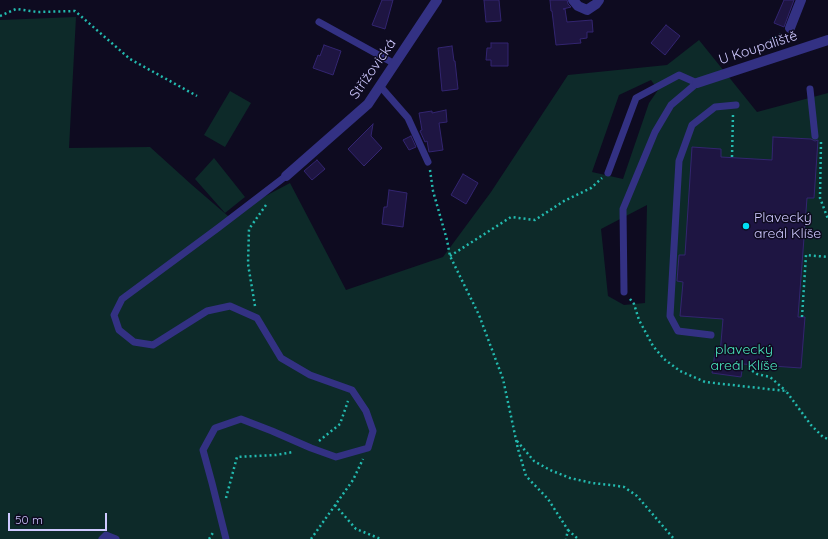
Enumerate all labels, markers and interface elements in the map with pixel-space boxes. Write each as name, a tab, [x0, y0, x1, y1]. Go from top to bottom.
street label: U Koupaliště	[717, 27, 799, 69]
street label: Střížovická	[346, 36, 400, 102]
place label: Plavecký areál Klíše	[754, 210, 821, 242]
marker: Plavecký areál Klíše	[741, 221, 751, 231]
park label: plavecký areál Klíše	[710, 342, 778, 374]
scale bar	[10, 505, 109, 531]
text: 50 m	[15, 512, 43, 527]

